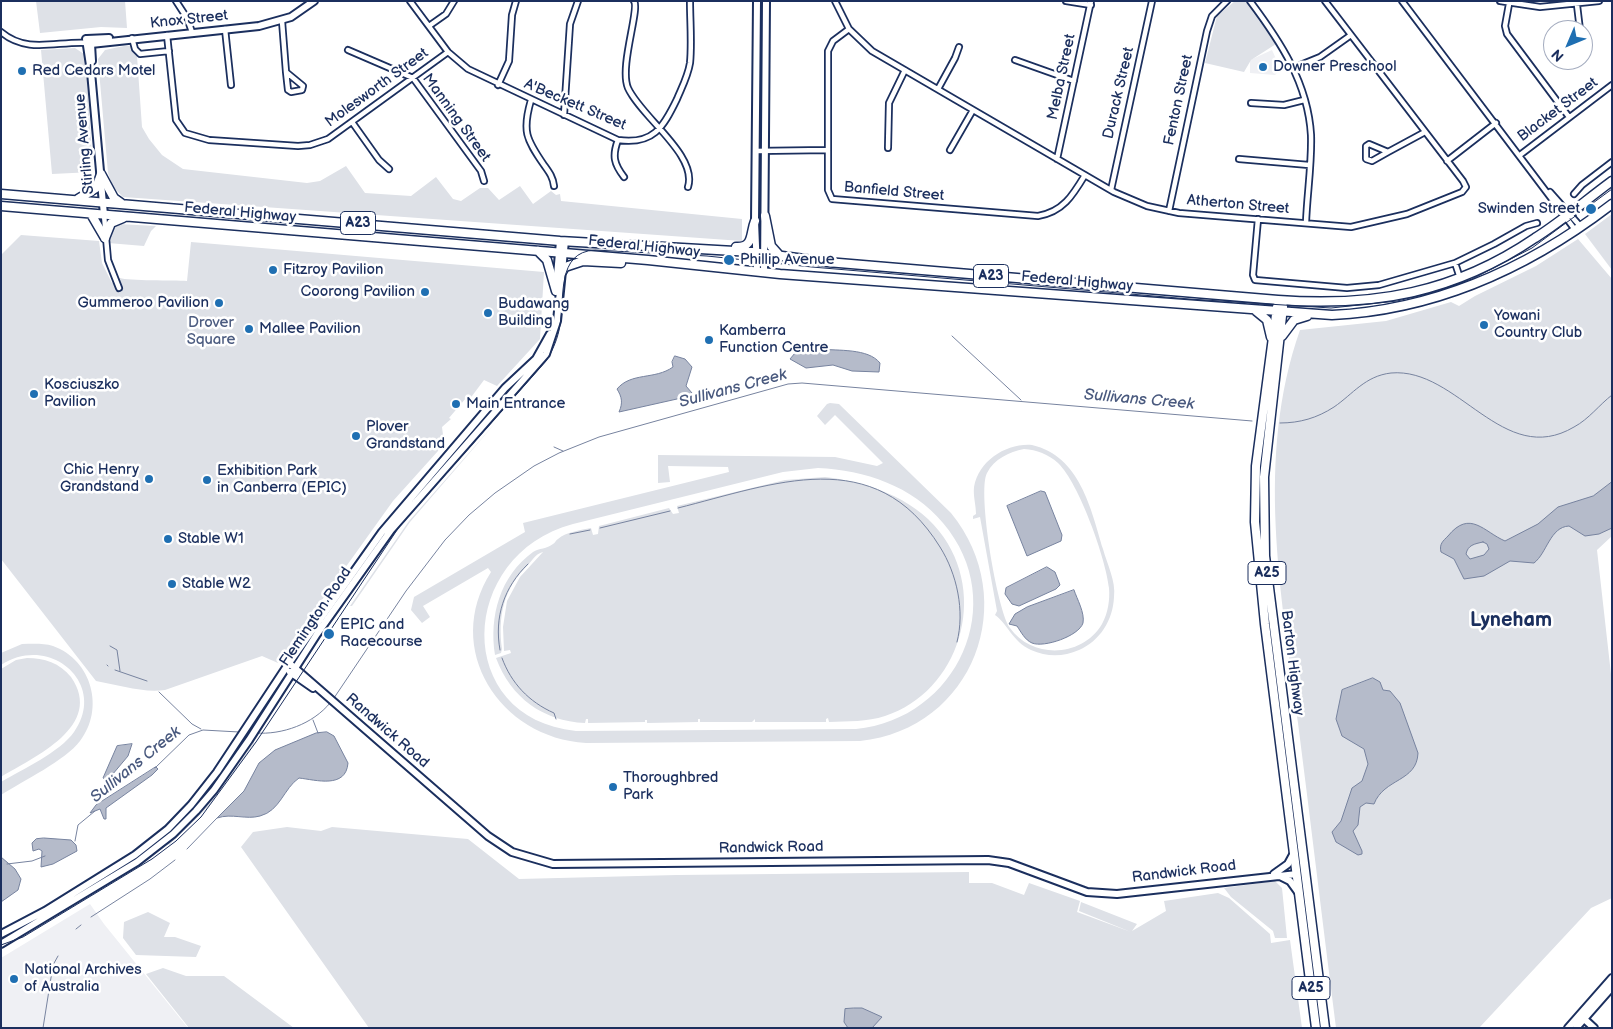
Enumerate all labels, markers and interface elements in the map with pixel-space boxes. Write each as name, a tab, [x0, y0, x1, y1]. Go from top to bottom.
street label: Knox Street	[149, 7, 229, 33]
north arrow	[1543, 20, 1593, 70]
street label: Melba Street	[1044, 32, 1080, 122]
street label: Molesworth Street	[322, 45, 432, 131]
street label: Durack Street	[1100, 45, 1138, 141]
text: N	[1548, 46, 1567, 65]
street label: Fenton Street	[1161, 53, 1197, 147]
place label: Downer Preschool	[1273, 58, 1397, 76]
marker: Downer Preschool	[1257, 61, 1269, 73]
place label: Red Cedars Motel	[32, 62, 155, 80]
marker: Red Cedars Motel	[16, 65, 28, 77]
street label: Manning Street	[418, 71, 494, 165]
street label: Blacket Street	[1514, 74, 1602, 146]
street label: A'Beckett Street	[521, 75, 629, 135]
street label: Stirling Avenue	[72, 93, 98, 195]
street label: Banfield Street	[843, 179, 945, 205]
street label: Atherton Street	[1186, 192, 1290, 218]
street label: Federal Highway	[183, 199, 297, 227]
place label: Swinden Street	[1478, 200, 1580, 218]
marker: Swinden Street	[1584, 202, 1598, 216]
road number: A23	[340, 212, 376, 234]
street label: Federal Highway	[587, 232, 701, 262]
place label: Phillip Avenue	[740, 251, 835, 269]
marker: Phillip Avenue	[722, 253, 736, 267]
place label: Fitzroy Pavilion	[283, 261, 383, 279]
marker: Fitzroy Pavilion	[267, 264, 279, 276]
road number: A23	[974, 264, 1008, 288]
street label: Federal Highway	[1020, 268, 1134, 296]
place label: Coorong Pavilion	[301, 283, 415, 301]
marker: Coorong Pavilion	[419, 286, 431, 298]
place label: Gummeroo Pavilion	[78, 294, 209, 312]
place label: Budawang Building	[498, 295, 569, 330]
marker: Gummeroo Pavilion	[213, 297, 225, 309]
marker: Budawang Building	[482, 307, 494, 319]
place label: Yowani Country Club	[1494, 307, 1582, 342]
park label: Drover Square	[187, 314, 235, 349]
marker: Yowani Country Club	[1478, 319, 1490, 331]
place label: Mallee Pavilion	[259, 320, 361, 338]
place label: Kamberra Function Centre	[719, 322, 828, 357]
marker: Mallee Pavilion	[243, 323, 255, 335]
marker: Kamberra Function Centre	[703, 334, 715, 346]
water label: Sullivans Creek	[677, 365, 789, 413]
place label: Kosciuszko Pavilion	[44, 376, 120, 411]
water label: Sullivans Creek	[1083, 386, 1195, 414]
marker: Kosciuszko Pavilion	[28, 388, 40, 400]
place label: Main Entrance	[466, 395, 565, 413]
marker: Main Entrance	[450, 398, 462, 410]
place label: Plover Grandstand	[366, 418, 445, 453]
marker: Plover Grandstand	[350, 430, 362, 442]
place label: Chic Henry Grandstand	[60, 461, 139, 496]
place label: Exhibition Park in Canberra (EPIC)	[217, 462, 347, 497]
marker: Chic Henry Grandstand	[143, 473, 155, 485]
marker: Exhibition Park in Canberra (EPIC)	[201, 474, 213, 486]
place label: Stable W1	[178, 530, 244, 548]
marker: Stable W1	[162, 533, 174, 545]
road number: A25	[1248, 562, 1286, 584]
street label: Flemington Road	[276, 564, 356, 670]
place label: Stable W2	[182, 575, 251, 593]
marker: Stable W2	[166, 578, 178, 590]
street label: Barton Highway	[1277, 609, 1307, 717]
district label: Lyneham	[1470, 609, 1552, 633]
place label: EPIC and Racecourse	[340, 616, 422, 651]
marker: EPIC and Racecourse	[322, 627, 336, 641]
street label: Randwick Road	[342, 690, 432, 772]
water label: Sullivans Creek	[87, 723, 185, 807]
place label: Thoroughbred Park	[623, 769, 718, 804]
marker: Thoroughbred Park	[607, 781, 619, 793]
street label: Randwick Road	[718, 838, 824, 858]
street label: Randwick Road	[1131, 857, 1237, 887]
place label: National Archives of Australia	[24, 961, 142, 996]
marker: National Archives of Australia	[8, 973, 20, 985]
road number: A25	[1292, 976, 1330, 1000]

